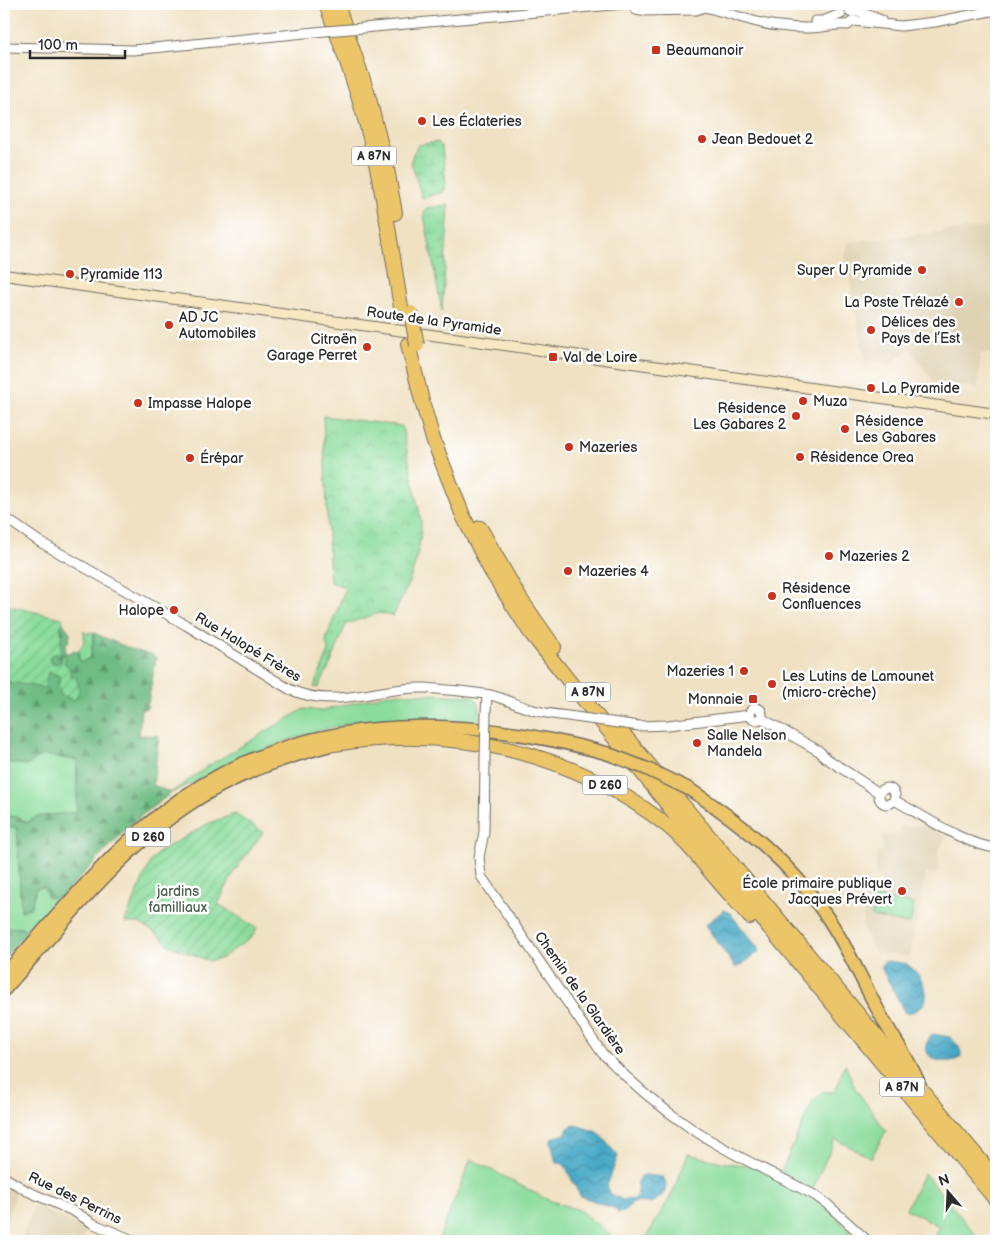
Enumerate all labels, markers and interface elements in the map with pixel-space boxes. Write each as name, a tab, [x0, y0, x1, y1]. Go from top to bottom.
scale bar	[30, 28, 125, 60]
text: 100 m	[38, 36, 78, 55]
place label: Beaumanoir	[666, 42, 744, 59]
marker: Beaumanoir	[650, 44, 662, 56]
place label: Les Éclateries	[432, 112, 522, 130]
marker: Les Éclateries	[416, 115, 428, 127]
place label: Jean Bedouet 2	[712, 131, 814, 148]
marker: Jean Bedouet 2	[696, 133, 708, 145]
road number: A 87N	[352, 146, 396, 166]
place label: Super U Pyramide	[797, 262, 912, 279]
marker: Super U Pyramide	[916, 264, 928, 276]
place label: Pyramide 113	[80, 266, 163, 283]
marker: Pyramide 113	[64, 268, 76, 280]
place label: La Poste Trélazé	[844, 294, 950, 311]
marker: La Poste Trélazé	[953, 296, 965, 308]
street label: Route de la Pyramide	[366, 303, 502, 339]
place label: AD JC Automobiles	[179, 309, 256, 342]
place label: Délices des Pays de l’Est	[881, 314, 961, 347]
marker: AD JC Automobiles	[163, 319, 175, 331]
marker: Délices des Pays de l’Est	[865, 324, 877, 336]
place label: Citroën Garage Perret	[267, 331, 358, 364]
marker: Citroën Garage Perret	[361, 341, 373, 353]
place label: Val de Loire	[563, 349, 637, 366]
marker: Val de Loire	[547, 351, 559, 363]
place label: La Pyramide	[881, 380, 960, 397]
marker: La Pyramide	[865, 382, 877, 394]
place label: Muza	[813, 393, 847, 410]
place label: Impasse Halope	[148, 395, 251, 412]
marker: Muza	[797, 395, 809, 407]
marker: Impasse Halope	[132, 397, 144, 409]
place label: Résidence Les Gabares 2	[693, 400, 787, 433]
marker: Résidence Les Gabares 2	[790, 410, 802, 422]
place label: Résidence Les Gabares	[855, 413, 936, 446]
marker: Résidence Les Gabares	[839, 423, 851, 435]
place label: Mazeries	[579, 439, 637, 456]
marker: Mazeries	[563, 441, 575, 453]
place label: Érépar	[200, 449, 244, 467]
place label: Résidence Orea	[810, 449, 914, 466]
marker: Résidence Orea	[794, 451, 806, 463]
marker: Érépar	[184, 452, 196, 464]
place label: Mazeries 2	[839, 548, 910, 565]
marker: Mazeries 2	[823, 550, 835, 562]
place label: Mazeries 4	[578, 563, 649, 580]
marker: Mazeries 4	[562, 565, 574, 577]
place label: Résidence Confluences	[782, 580, 861, 613]
marker: Résidence Confluences	[766, 590, 778, 602]
place label: Halope	[118, 602, 164, 619]
marker: Halope	[168, 604, 180, 616]
street label: Rue Halopé Frères	[192, 609, 304, 685]
place label: Mazeries 1	[666, 663, 734, 680]
marker: Mazeries 1	[738, 665, 750, 677]
place label: Les Lutins de Lamounet (micro-crèche)	[782, 668, 935, 701]
marker: Les Lutins de Lamounet (micro-crèche)	[766, 678, 778, 690]
road number: A 87N	[566, 682, 610, 702]
place label: Monnaie	[688, 691, 743, 708]
marker: Monnaie	[747, 693, 759, 705]
place label: Salle Nelson Mandela	[707, 727, 786, 760]
marker: Salle Nelson Mandela	[691, 737, 703, 749]
road number: D 260	[582, 776, 628, 794]
road number: D 260	[126, 828, 170, 846]
place label: École primaire publique Jacques Prévert	[742, 874, 893, 908]
park label: jardins familliaux	[149, 883, 208, 916]
marker: École primaire publique Jacques Prévert	[896, 885, 908, 897]
street label: Chemin de la Glardière	[531, 928, 629, 1058]
road number: A 87N	[880, 1078, 924, 1096]
street label: Rue des Perrins	[26, 1168, 124, 1228]
north arrow	[922, 1168, 972, 1218]
text: N	[936, 1170, 952, 1190]

